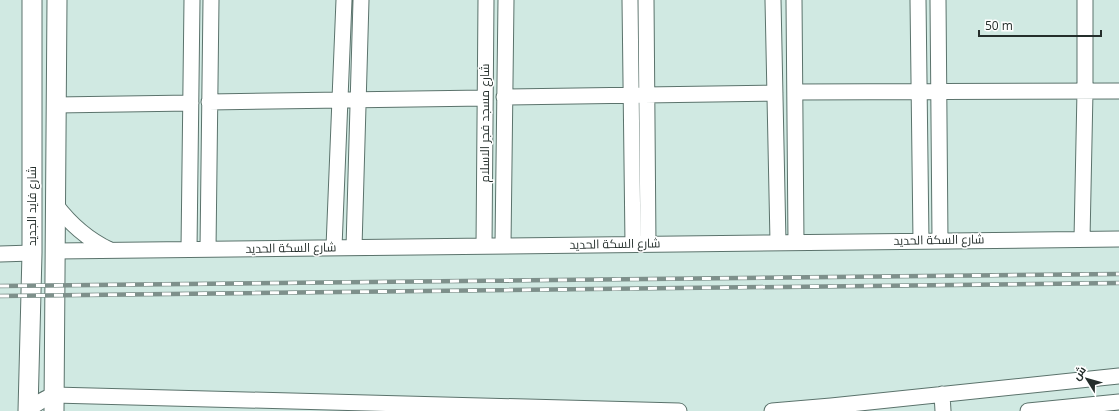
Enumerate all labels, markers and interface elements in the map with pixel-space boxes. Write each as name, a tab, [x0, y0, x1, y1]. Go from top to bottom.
scale bar	[979, 12, 1101, 38]
text: 50 m	[985, 17, 1013, 34]
street label: شارع مسجد فجر الاسلام	[476, 64, 493, 182]
street label: شارع فايد الجديد	[23, 166, 40, 246]
street label: شارع السكة الحديد	[893, 230, 985, 249]
street label: شارع السكة الحديد	[569, 234, 661, 253]
street label: شارع السكة الحديد	[245, 238, 337, 257]
north arrow	[1067, 359, 1107, 399]
text: ش	[1068, 363, 1089, 383]

